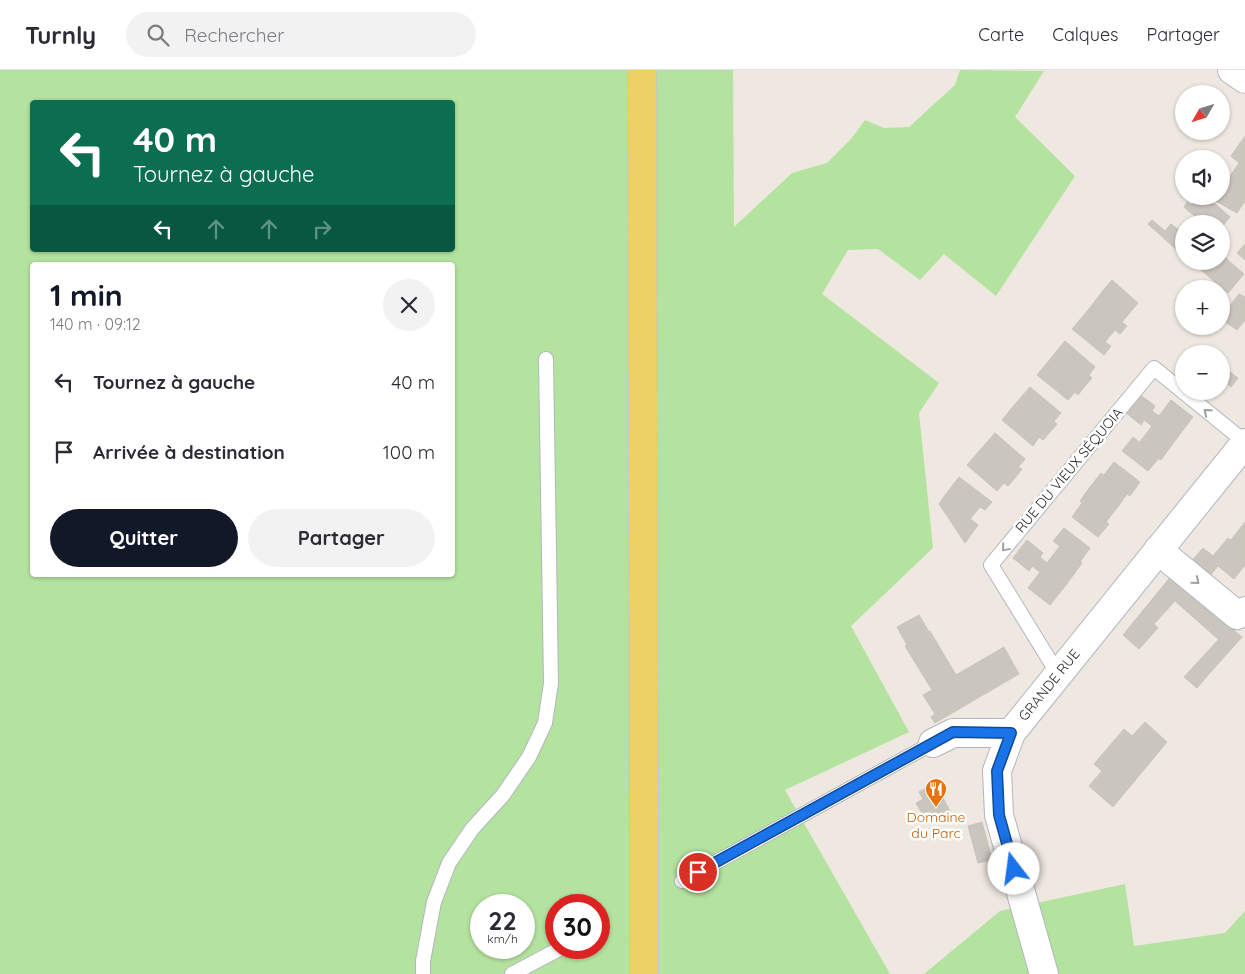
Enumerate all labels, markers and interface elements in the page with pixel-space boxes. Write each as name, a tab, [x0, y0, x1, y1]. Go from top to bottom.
search box	[126, 12, 476, 57]
text: Turnly	[25, 20, 96, 50]
icon: search	[144, 21, 172, 49]
text: Rechercher	[184, 23, 285, 47]
text: Carte	[978, 23, 1024, 46]
text: Calques	[1052, 23, 1119, 46]
text: Partager	[1147, 23, 1220, 46]
north arrow	[1175, 85, 1230, 140]
map controls	[1175, 85, 1230, 400]
text: 40 m	[133, 117, 217, 161]
icon: left	[50, 120, 115, 185]
button: sound	[1175, 150, 1230, 205]
text: Tournez à gauche	[133, 160, 315, 188]
icon: left	[149, 215, 177, 243]
icon: ahead	[202, 215, 230, 243]
icon: ahead	[255, 215, 283, 243]
icon: right	[308, 215, 336, 243]
button: layers	[1175, 215, 1230, 270]
text: 1 min	[50, 276, 123, 314]
button: close	[383, 279, 435, 331]
button: +	[1175, 280, 1230, 335]
text: 140 m · 09:12	[50, 314, 141, 334]
button: −	[1175, 345, 1230, 400]
icon: left	[50, 368, 78, 396]
text: Tournez à gauche	[93, 370, 255, 394]
text: 40 m	[391, 370, 435, 394]
street label: RUE DU VIEUX SÉQUOIA	[1011, 404, 1127, 536]
one-way arrow	[1204, 409, 1213, 417]
icon: arrive	[50, 438, 78, 466]
text: Arrivée à destination	[93, 440, 285, 464]
text: 100 m	[383, 440, 435, 464]
button: Quitter	[50, 509, 238, 567]
button: Partager	[248, 509, 435, 567]
one-way arrow	[1001, 542, 1010, 551]
one-way arrow	[1190, 575, 1199, 584]
street label: GRANDE RUE	[1014, 645, 1084, 725]
restaurant icon: Domaine du Parc	[924, 777, 948, 808]
place label: Domaine du Parc	[907, 808, 966, 842]
position arrow	[987, 842, 1039, 894]
pin	[677, 851, 719, 893]
icon: arrive	[684, 858, 712, 886]
speed limit sign: 30	[545, 894, 610, 959]
text: 22	[488, 905, 517, 936]
text: km/h	[487, 931, 518, 946]

